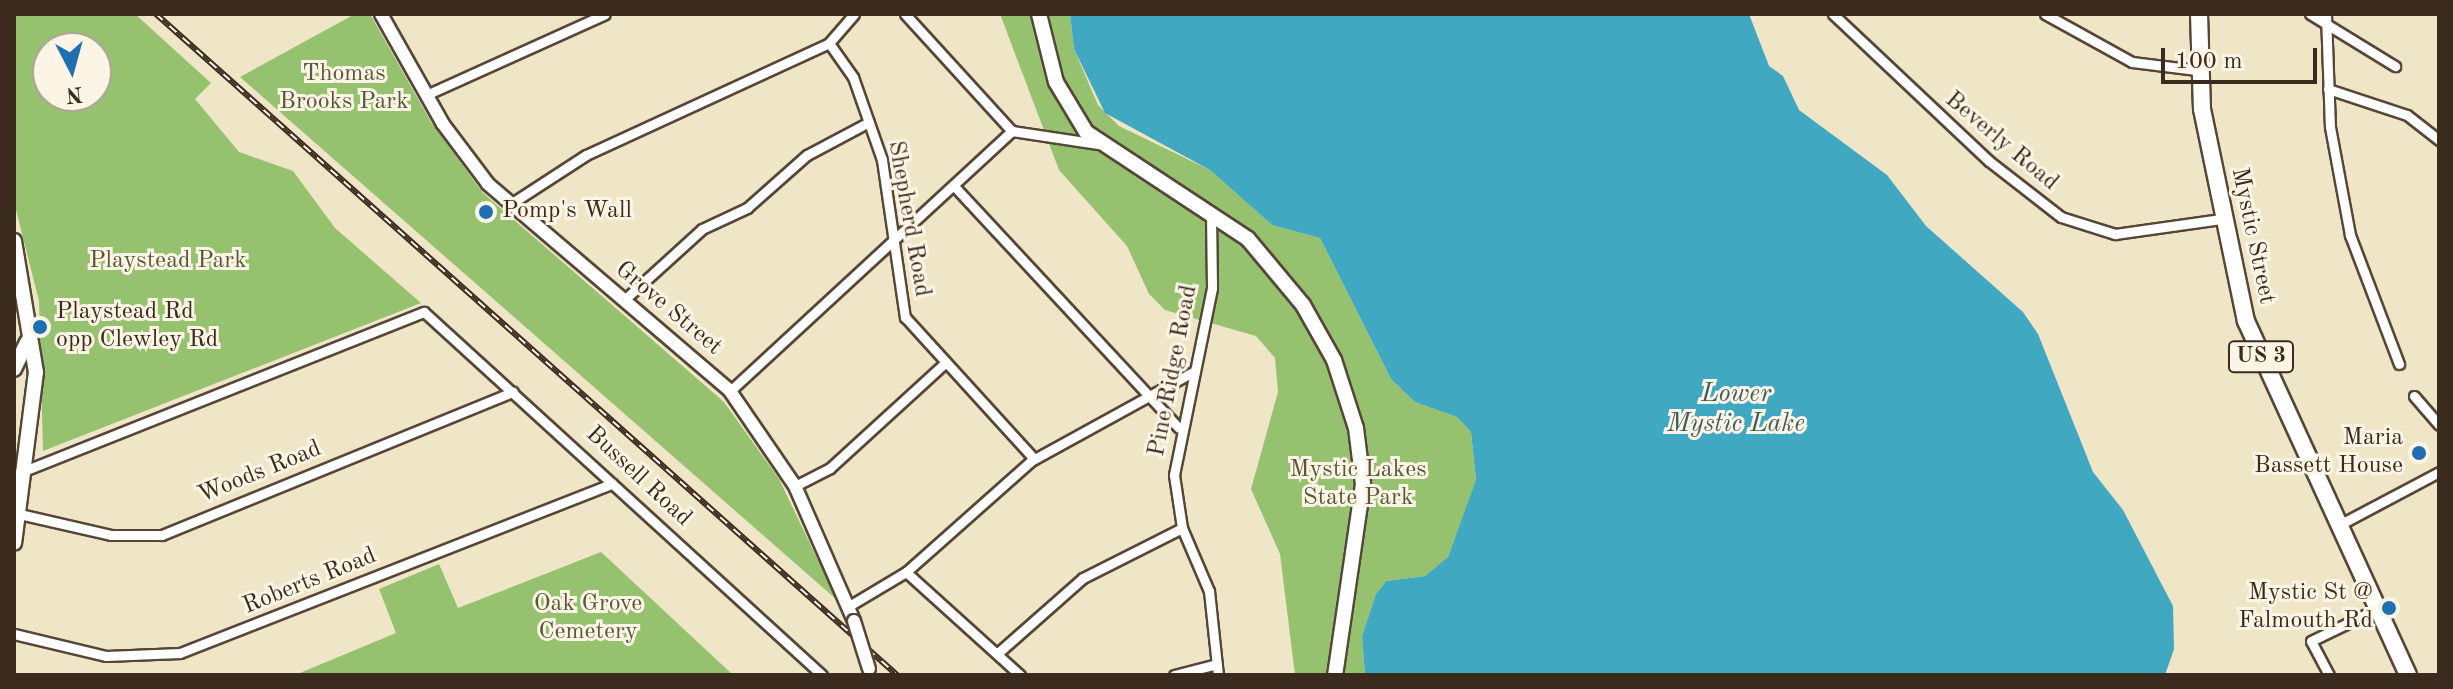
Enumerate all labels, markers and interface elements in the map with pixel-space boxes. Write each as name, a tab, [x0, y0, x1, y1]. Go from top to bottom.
north arrow	[32, 32, 112, 112]
scale bar	[2165, 32, 2321, 82]
text: 100 m	[2175, 50, 2243, 74]
park label: Thomas Brooks Park	[279, 61, 409, 117]
text: N	[65, 82, 84, 106]
street label: Beverly Road	[1938, 86, 2064, 198]
street label: Shepherd Road	[880, 139, 936, 299]
street label: Mystic Street	[2223, 165, 2281, 307]
place label: Pomp's Wall	[502, 198, 632, 226]
marker: Pomp's Wall	[477, 203, 495, 221]
park label: Playstead Park	[89, 248, 247, 276]
street label: Grove Street	[609, 256, 727, 362]
street label: Pine Ridge Road	[1143, 283, 1205, 459]
place label: Playstead Rd opp Clewley Rd	[56, 299, 218, 355]
marker: Playstead Rd opp Clewley Rd	[31, 318, 49, 336]
road number: US 3	[2227, 339, 2295, 375]
water label: Lower Mystic Lake	[1667, 379, 1805, 440]
street label: Bussell Road	[579, 421, 697, 533]
place label: Maria Bassett House	[2254, 425, 2403, 481]
street label: Woods Road	[194, 435, 326, 511]
marker: Maria Bassett House	[2410, 444, 2428, 462]
park label: Mystic Lakes State Park	[1289, 457, 1427, 513]
street label: Roberts Road	[239, 542, 381, 622]
place label: Mystic St @ Falmouth Rd	[2238, 580, 2373, 636]
park label: Oak Grove Cemetery	[534, 591, 642, 647]
marker: Mystic St @ Falmouth Rd	[2380, 599, 2398, 617]

